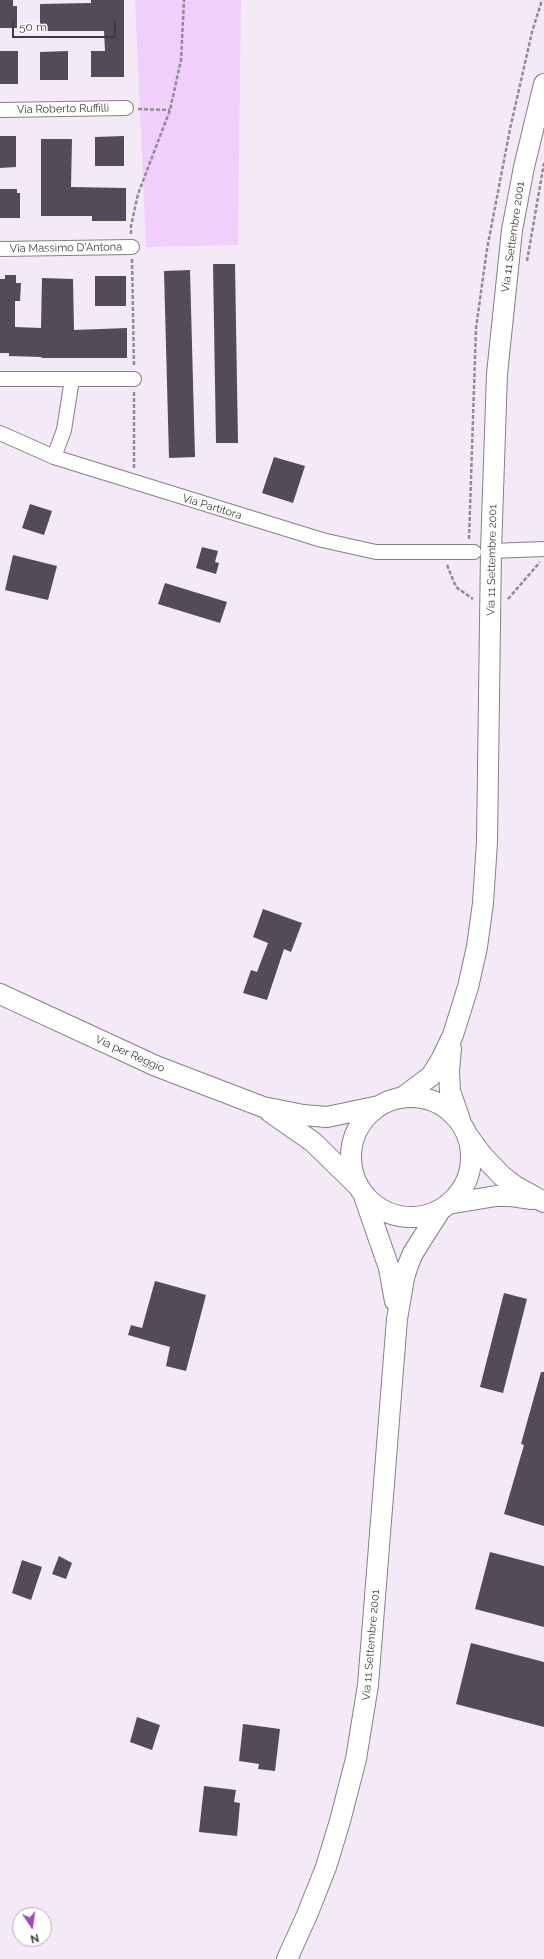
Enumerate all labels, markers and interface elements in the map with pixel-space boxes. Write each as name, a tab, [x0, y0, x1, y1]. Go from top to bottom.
scale bar	[14, 12, 118, 38]
text: 50 m	[19, 20, 47, 34]
street label: Via Roberto Ruffilli	[17, 102, 109, 116]
street label: Via 11 Settembre 2001	[499, 181, 527, 293]
street label: Via Massimo D'Antona	[10, 240, 122, 256]
street label: Via Partitora	[181, 492, 243, 522]
street label: Via 11 Settembre 2001	[484, 504, 500, 616]
street label: Via per Reggio	[93, 1033, 167, 1075]
street label: Via 11 Settembre 2001	[360, 1589, 382, 1701]
north arrow	[12, 1907, 52, 1947]
text: N	[29, 1931, 40, 1945]

